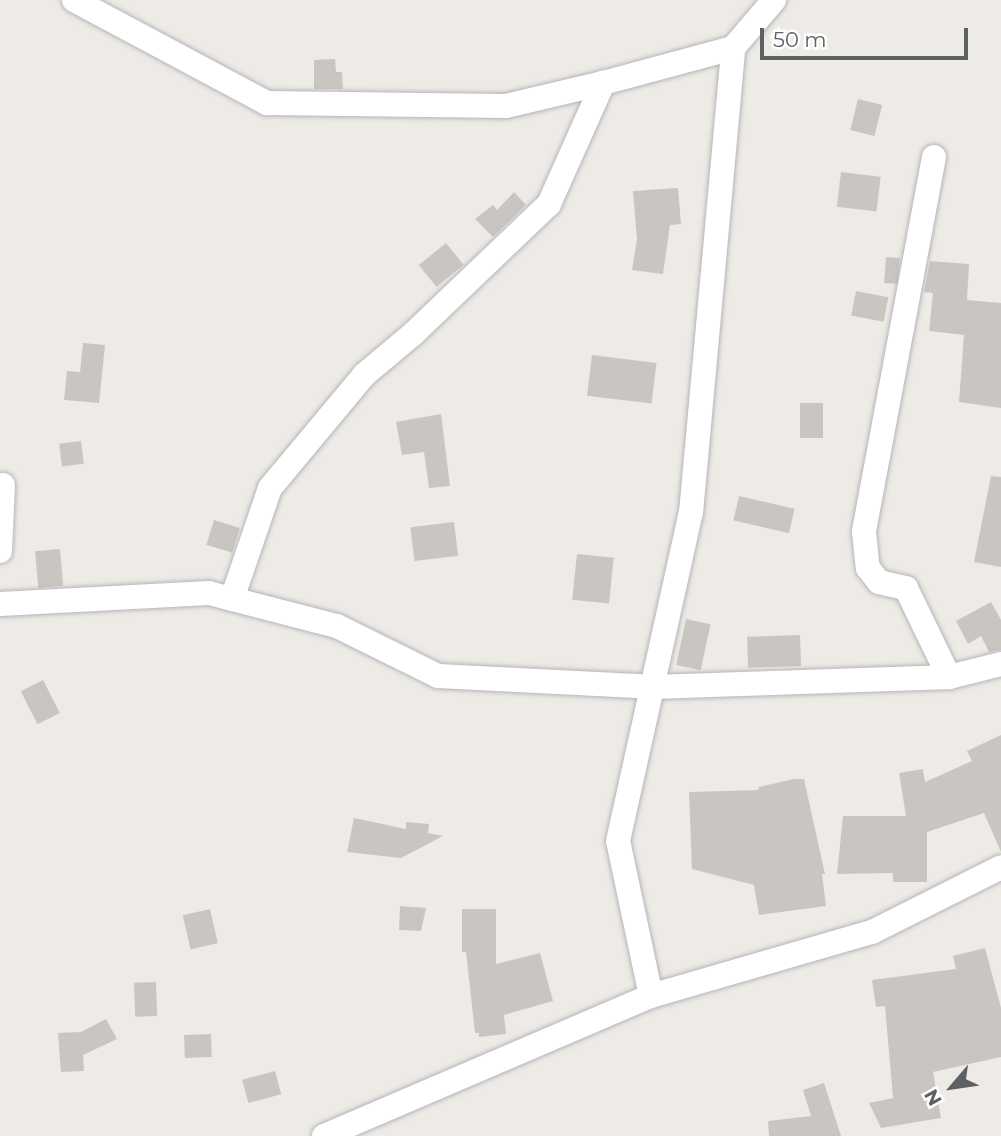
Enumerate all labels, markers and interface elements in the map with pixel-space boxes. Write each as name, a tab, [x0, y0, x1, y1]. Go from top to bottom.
scale bar	[763, 14, 971, 58]
text: 50 m	[773, 27, 827, 52]
north arrow	[917, 1052, 987, 1122]
text: N	[919, 1085, 947, 1110]

